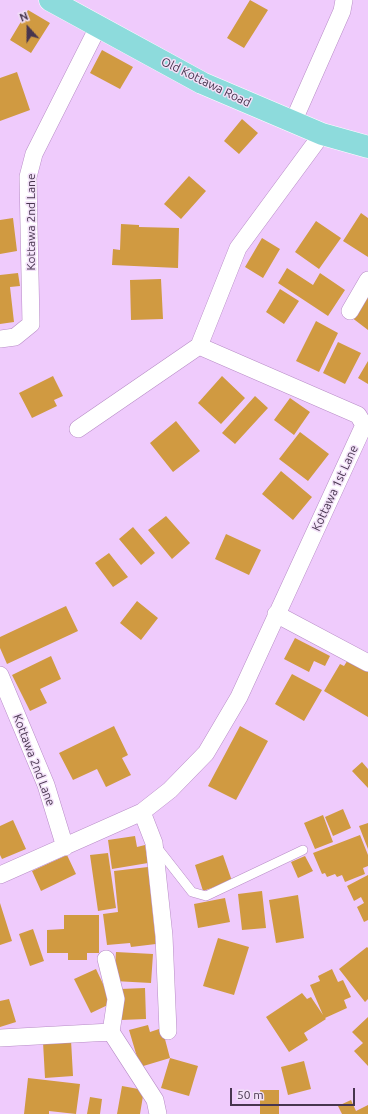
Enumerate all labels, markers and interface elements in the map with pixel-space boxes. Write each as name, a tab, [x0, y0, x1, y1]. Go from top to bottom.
north arrow	[8, 8, 48, 48]
text: N	[18, 10, 30, 24]
street label: Old Kottawa Road	[159, 54, 253, 110]
street label: Kottawa 2nd Lane	[24, 173, 38, 271]
street label: Kottawa 1st Lane	[309, 443, 361, 533]
street label: Kottawa 2nd Lane	[10, 712, 58, 808]
scale bar	[232, 1080, 357, 1106]
text: 50 m	[237, 1088, 264, 1101]

